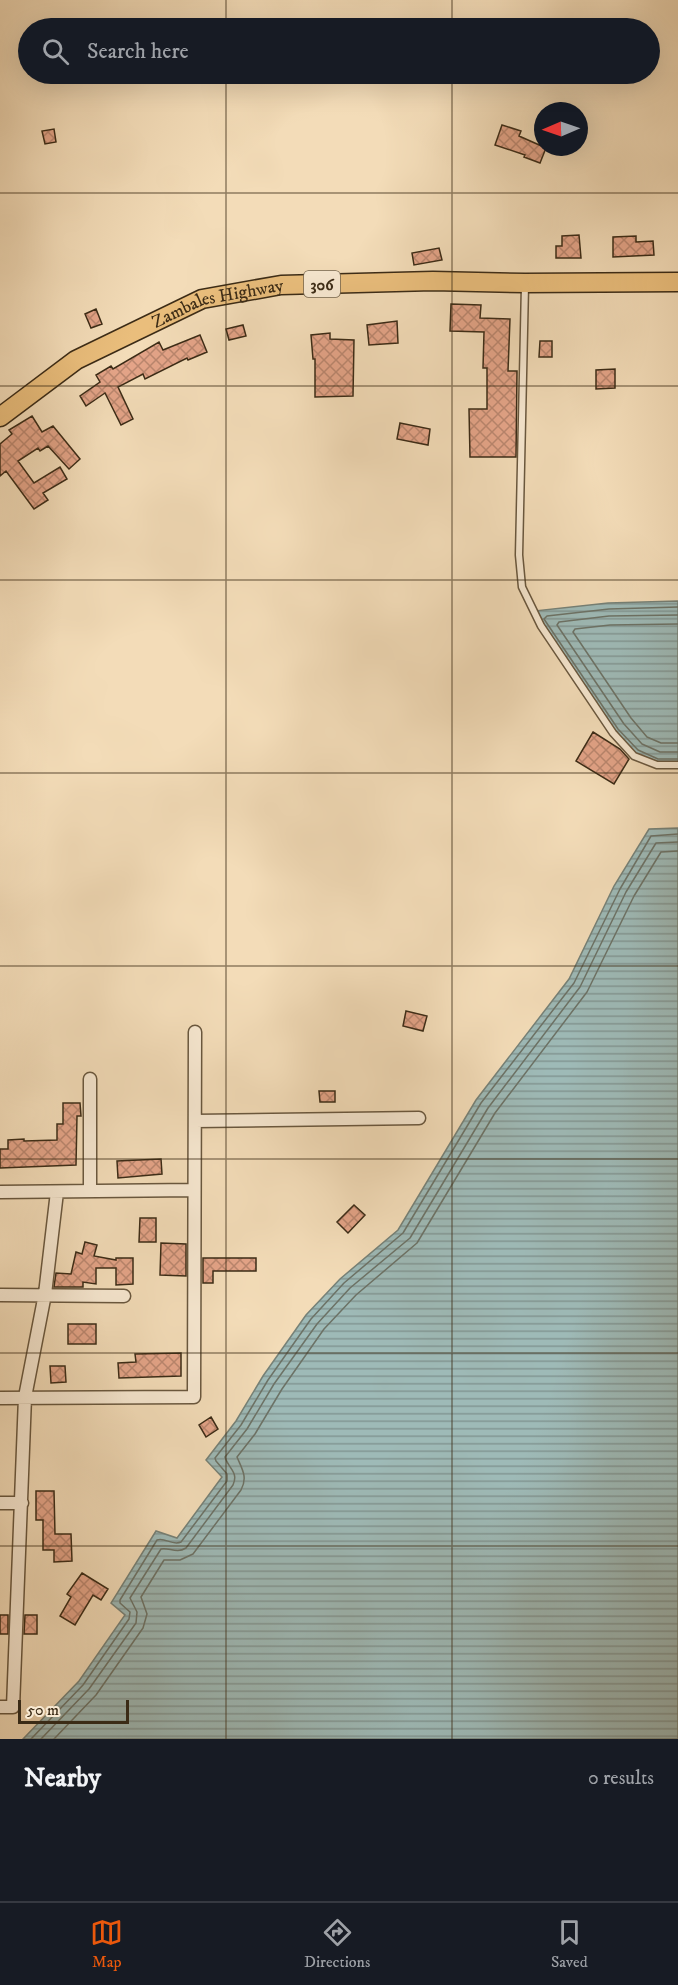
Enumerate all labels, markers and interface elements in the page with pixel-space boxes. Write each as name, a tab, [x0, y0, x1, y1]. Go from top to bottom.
search box	[18, 18, 660, 84]
icon: search	[39, 35, 72, 68]
text: Search here	[87, 38, 189, 65]
north arrow	[534, 102, 588, 156]
road number: 306	[304, 271, 340, 297]
street label: Zambales Highway	[149, 275, 286, 334]
scale bar	[18, 1697, 129, 1724]
text: 50 m	[27, 1700, 59, 1720]
text: Nearby	[24, 1762, 101, 1795]
text: 0 results	[588, 1766, 654, 1791]
tab: Map	[90, 1916, 123, 1972]
tab: Directions	[304, 1916, 370, 1972]
tab: Saved	[551, 1916, 588, 1972]

